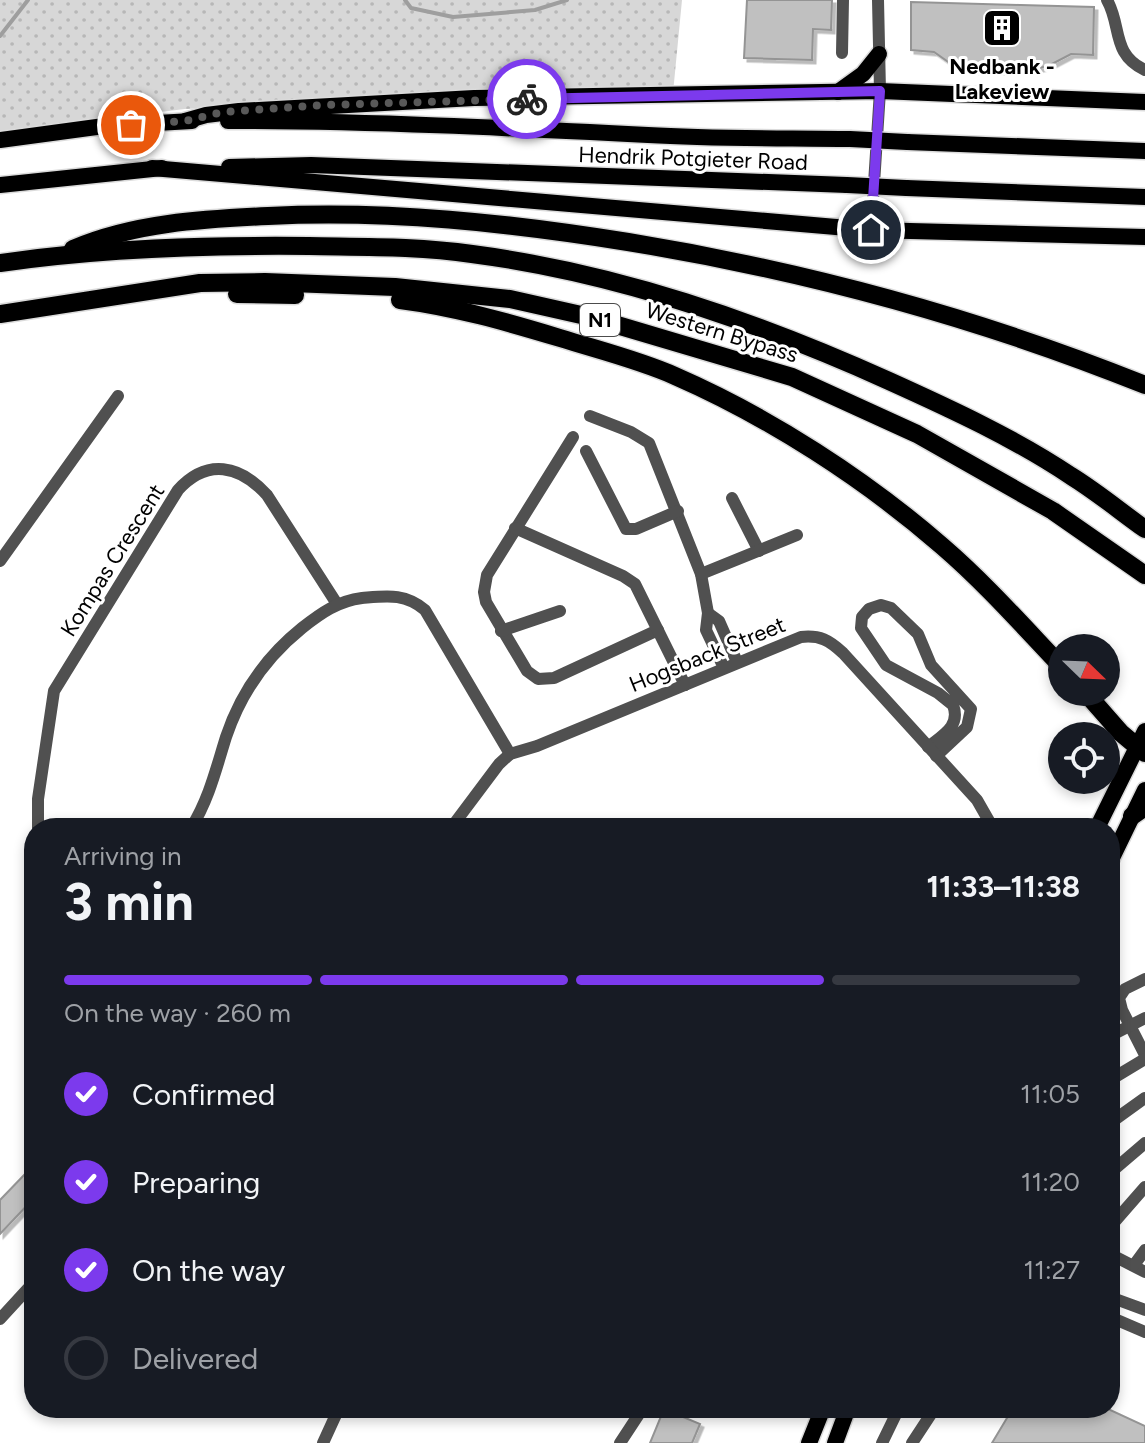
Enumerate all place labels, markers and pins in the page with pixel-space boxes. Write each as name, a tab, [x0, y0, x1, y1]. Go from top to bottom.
building icon: Nedbank - Lakeview	[981, 7, 1023, 49]
place label: Nedbank - Lakeview	[949, 53, 1055, 105]
pin	[97, 91, 165, 159]
pin	[837, 196, 905, 264]

